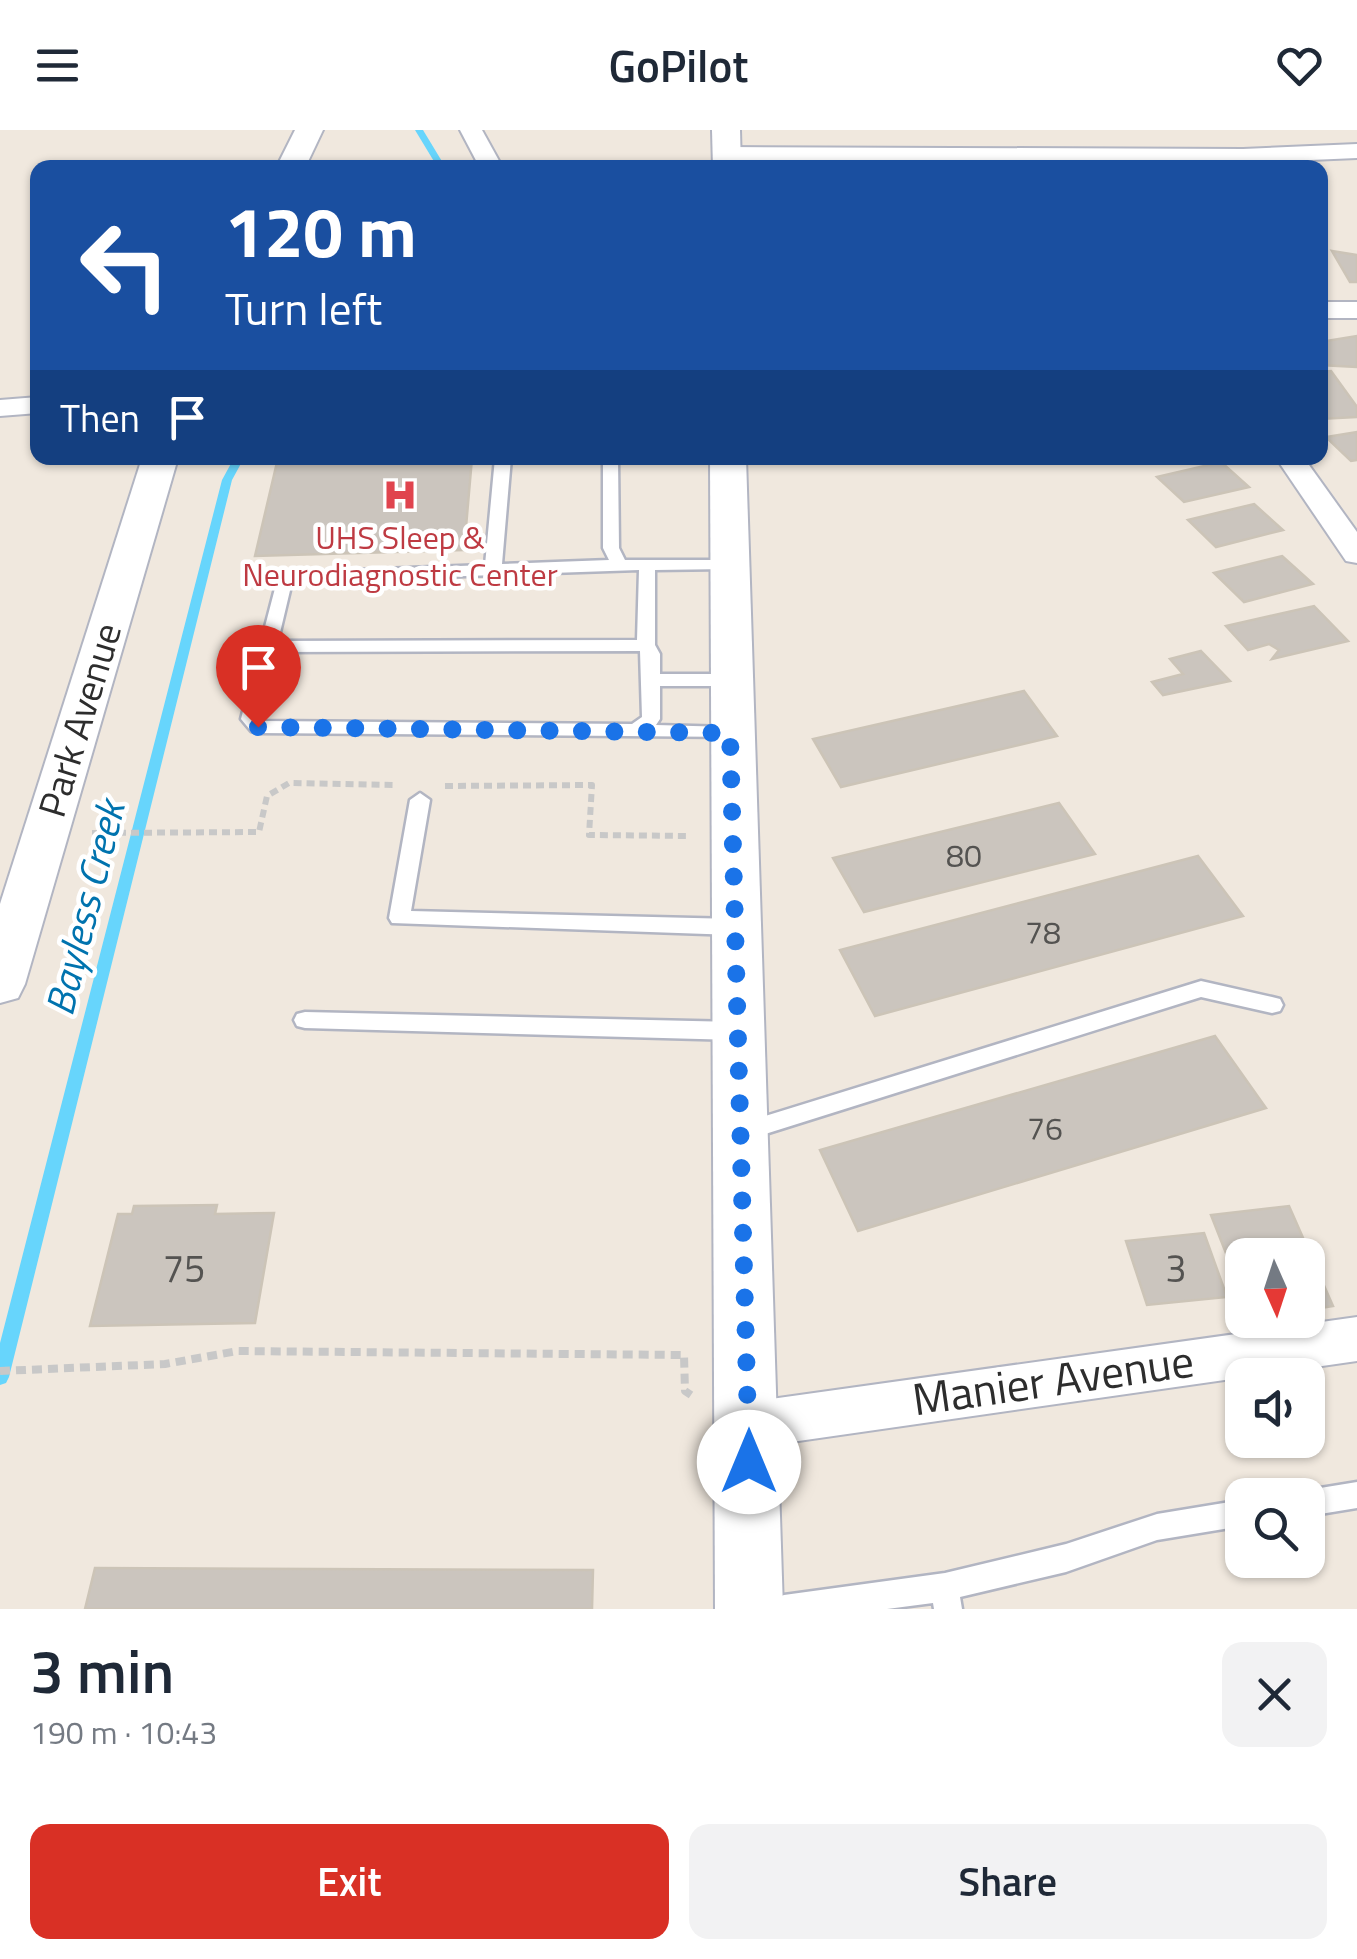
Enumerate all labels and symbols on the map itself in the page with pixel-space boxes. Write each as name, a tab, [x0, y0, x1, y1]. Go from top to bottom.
hospital icon: UHS Sleep & Neurodiagnostic Center	[381, 476, 419, 514]
place label: UHS Sleep & Neurodiagnostic Center	[242, 513, 558, 598]
street label: Park Avenue	[22, 616, 136, 824]
pin	[216, 625, 301, 728]
water label: Bayless Creek	[28, 790, 142, 1021]
house number: 80	[946, 831, 982, 879]
house number: 78	[1025, 908, 1061, 956]
house number: 76	[1027, 1104, 1063, 1152]
north arrow	[1225, 1238, 1325, 1338]
house number: 75	[163, 1239, 205, 1297]
house number: 3	[1165, 1239, 1187, 1297]
street label: Manier Avenue	[908, 1326, 1198, 1432]
position arrow	[697, 1410, 801, 1514]

